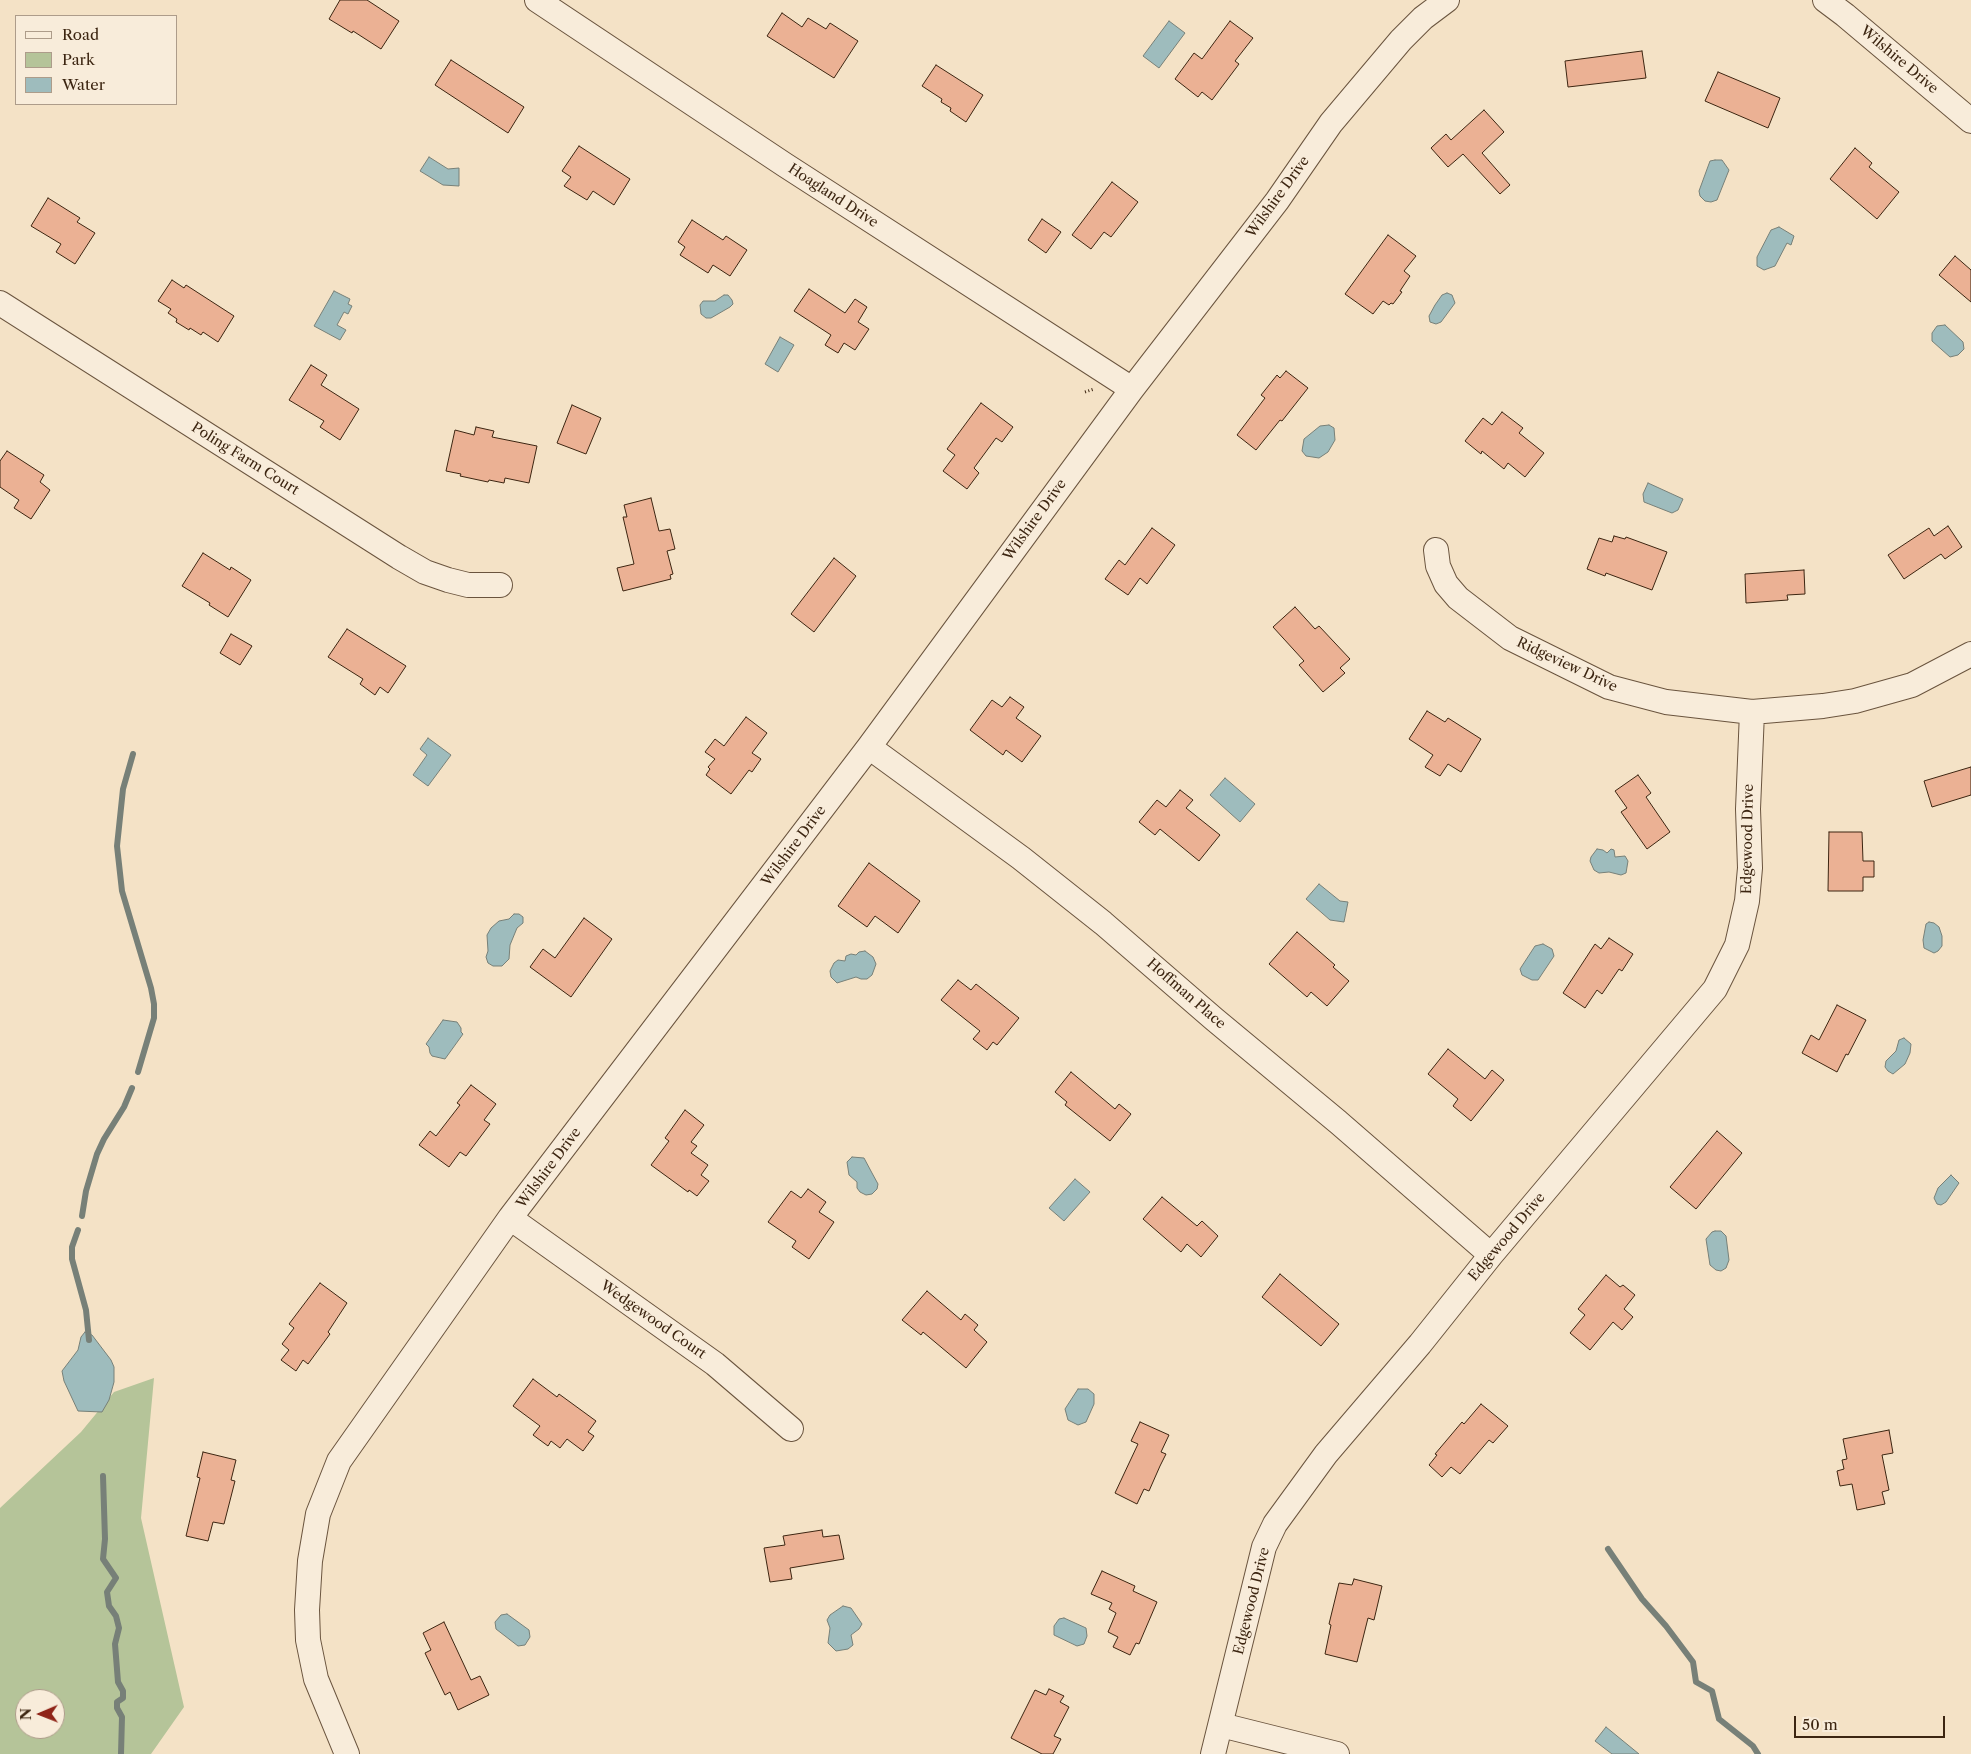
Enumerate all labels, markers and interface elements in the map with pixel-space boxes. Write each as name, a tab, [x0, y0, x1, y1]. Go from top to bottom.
legend	[15, 15, 178, 105]
street label: Wilshire Drive	[1857, 23, 1941, 97]
text: Road	[62, 25, 99, 44]
text: Park	[62, 50, 95, 69]
text: Water	[62, 75, 105, 94]
street label: Wilshire Drive	[1243, 153, 1313, 241]
street label: Hoagland Drive	[785, 161, 881, 231]
street label: Poling Farm Court	[188, 419, 302, 499]
street label: Wilshire Drive	[1000, 476, 1070, 564]
street label: Ridgeview Drive	[1514, 634, 1620, 696]
street label: Edgewood Drive	[1739, 784, 1757, 894]
street label: Wilshire Drive	[758, 802, 830, 890]
street label: Hoffman Place	[1143, 955, 1229, 1033]
street label: Wilshire Drive	[513, 1124, 585, 1212]
street label: Edgewood Drive	[1465, 1189, 1549, 1285]
street label: Wedgewood Court	[597, 1277, 709, 1363]
street label: Edgewood Drive	[1231, 1546, 1273, 1656]
north arrow	[15, 1689, 65, 1739]
scale bar	[1796, 1706, 1947, 1738]
text: N	[17, 1708, 35, 1720]
text: 50 m	[1802, 1715, 1838, 1734]

